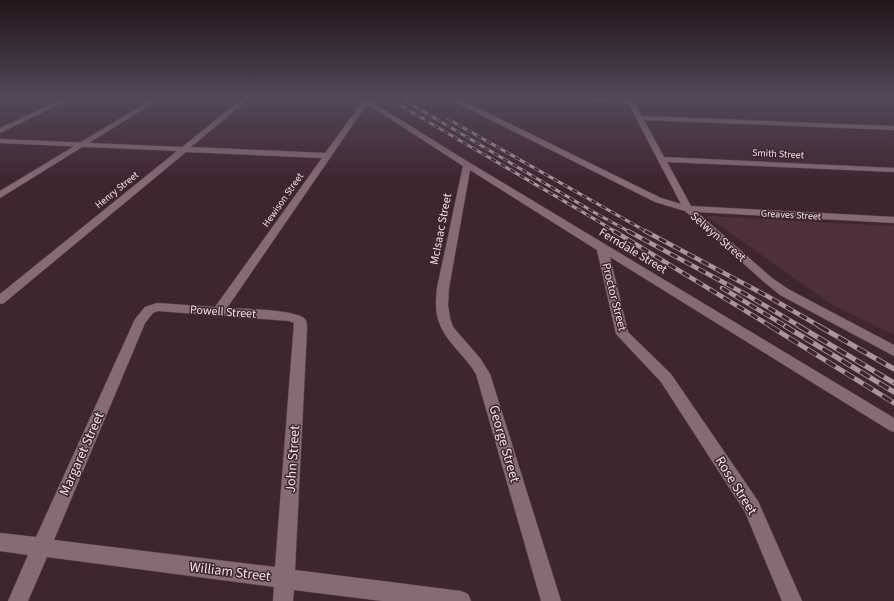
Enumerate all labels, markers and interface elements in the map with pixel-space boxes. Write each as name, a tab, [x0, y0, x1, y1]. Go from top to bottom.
street label: Smith Street	[752, 146, 805, 162]
street label: Henry Street	[92, 168, 142, 212]
street label: Hewison Street	[259, 170, 307, 230]
street label: McIsaac Street	[426, 192, 456, 266]
street label: Greaves Street	[761, 206, 822, 224]
street label: Selwyn Street	[687, 208, 749, 266]
street label: Ferndale Street	[596, 224, 670, 278]
street label: Proctor Street	[597, 261, 631, 333]
street label: Powell Street	[189, 301, 257, 323]
street label: George Street	[483, 403, 525, 485]
street label: Margaret Street	[55, 409, 110, 499]
street label: John Street	[281, 424, 305, 493]
street label: Rose Street	[710, 453, 762, 520]
street label: William Street	[188, 557, 272, 587]

